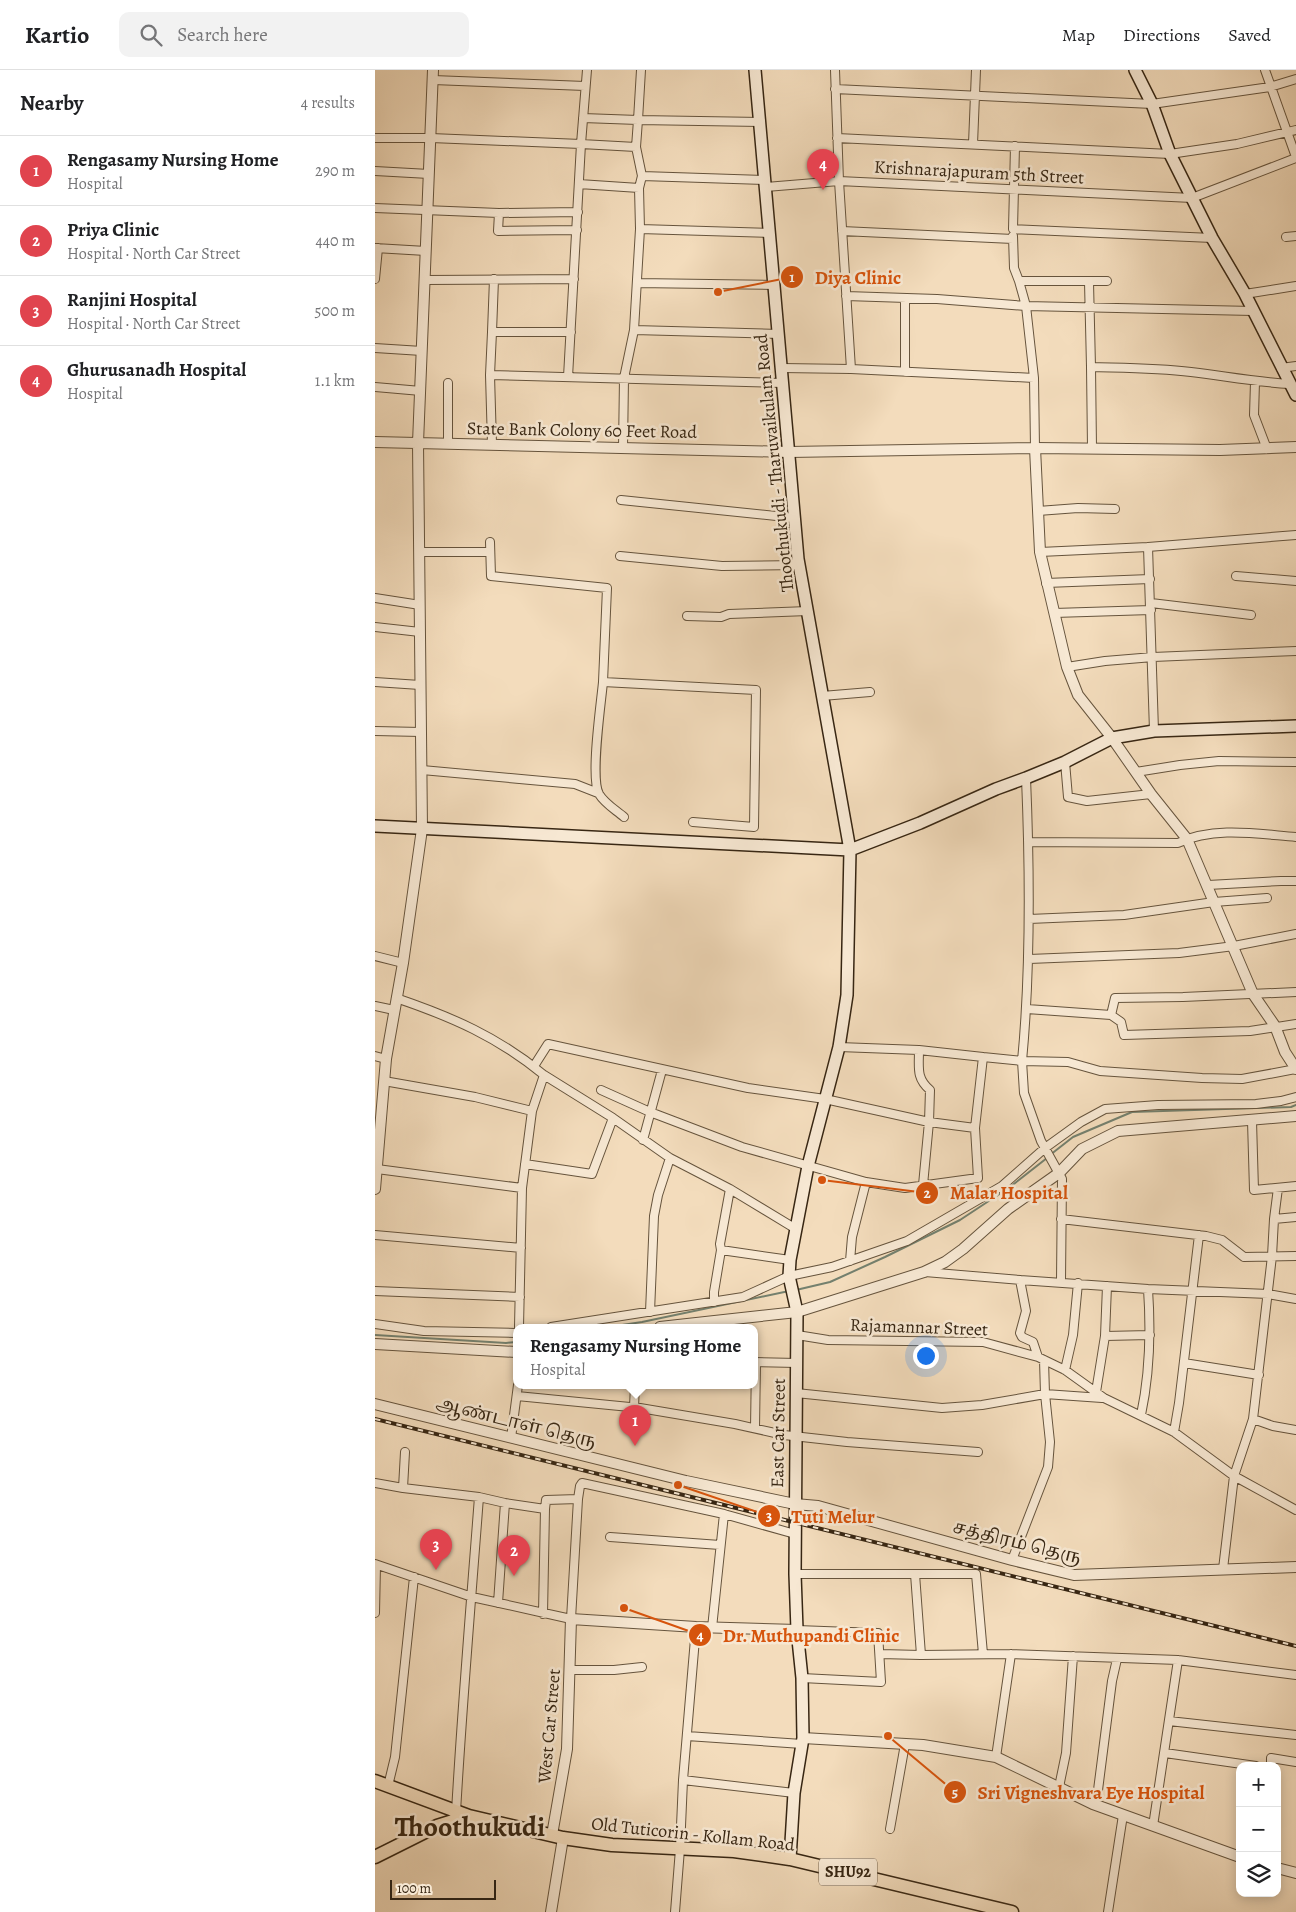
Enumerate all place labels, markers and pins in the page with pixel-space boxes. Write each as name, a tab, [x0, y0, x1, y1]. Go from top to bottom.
pin: 4	[807, 149, 839, 190]
callout: Diya Clinic	[780, 260, 911, 294]
callout: Malar Hospital	[915, 1176, 1078, 1210]
pin: 1	[619, 1405, 651, 1446]
callout: Tuti Melur	[757, 1499, 885, 1533]
pin: 3	[420, 1529, 452, 1570]
pin: 2	[498, 1535, 530, 1576]
callout: Dr. Muthupandi Clinic	[688, 1618, 910, 1652]
callout: Sri Vigneshvara Eye Hospital	[942, 1775, 1215, 1809]

